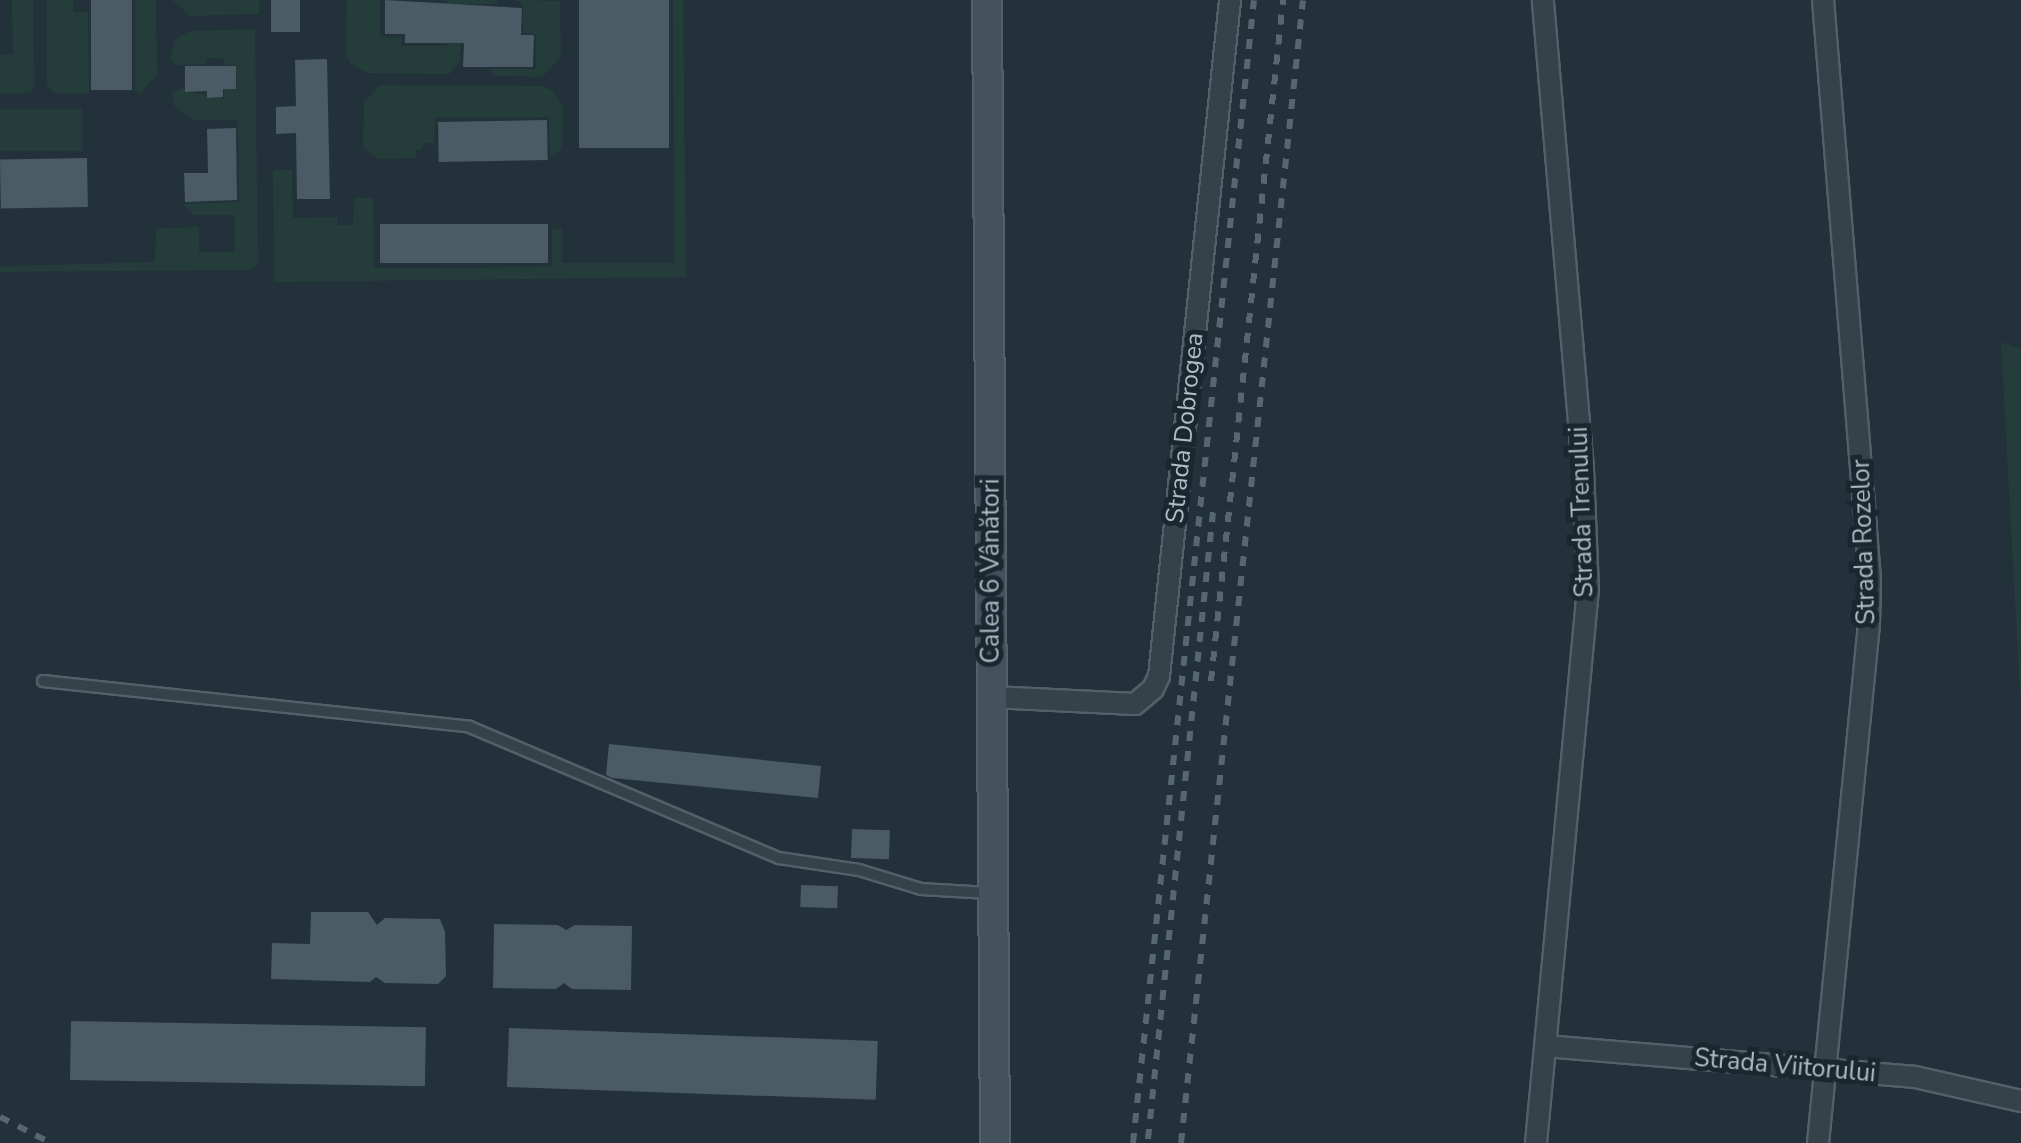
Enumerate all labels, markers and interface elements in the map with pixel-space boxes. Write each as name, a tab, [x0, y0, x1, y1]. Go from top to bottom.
street label: Strada Dobrogea	[1160, 331, 1210, 525]
street label: Strada Trenului	[1564, 426, 1600, 598]
street label: Strada Rozelor	[1846, 459, 1882, 625]
street label: Calea 6 Vânători	[976, 478, 1006, 664]
street label: Strada Viitorului	[1693, 1043, 1877, 1089]

